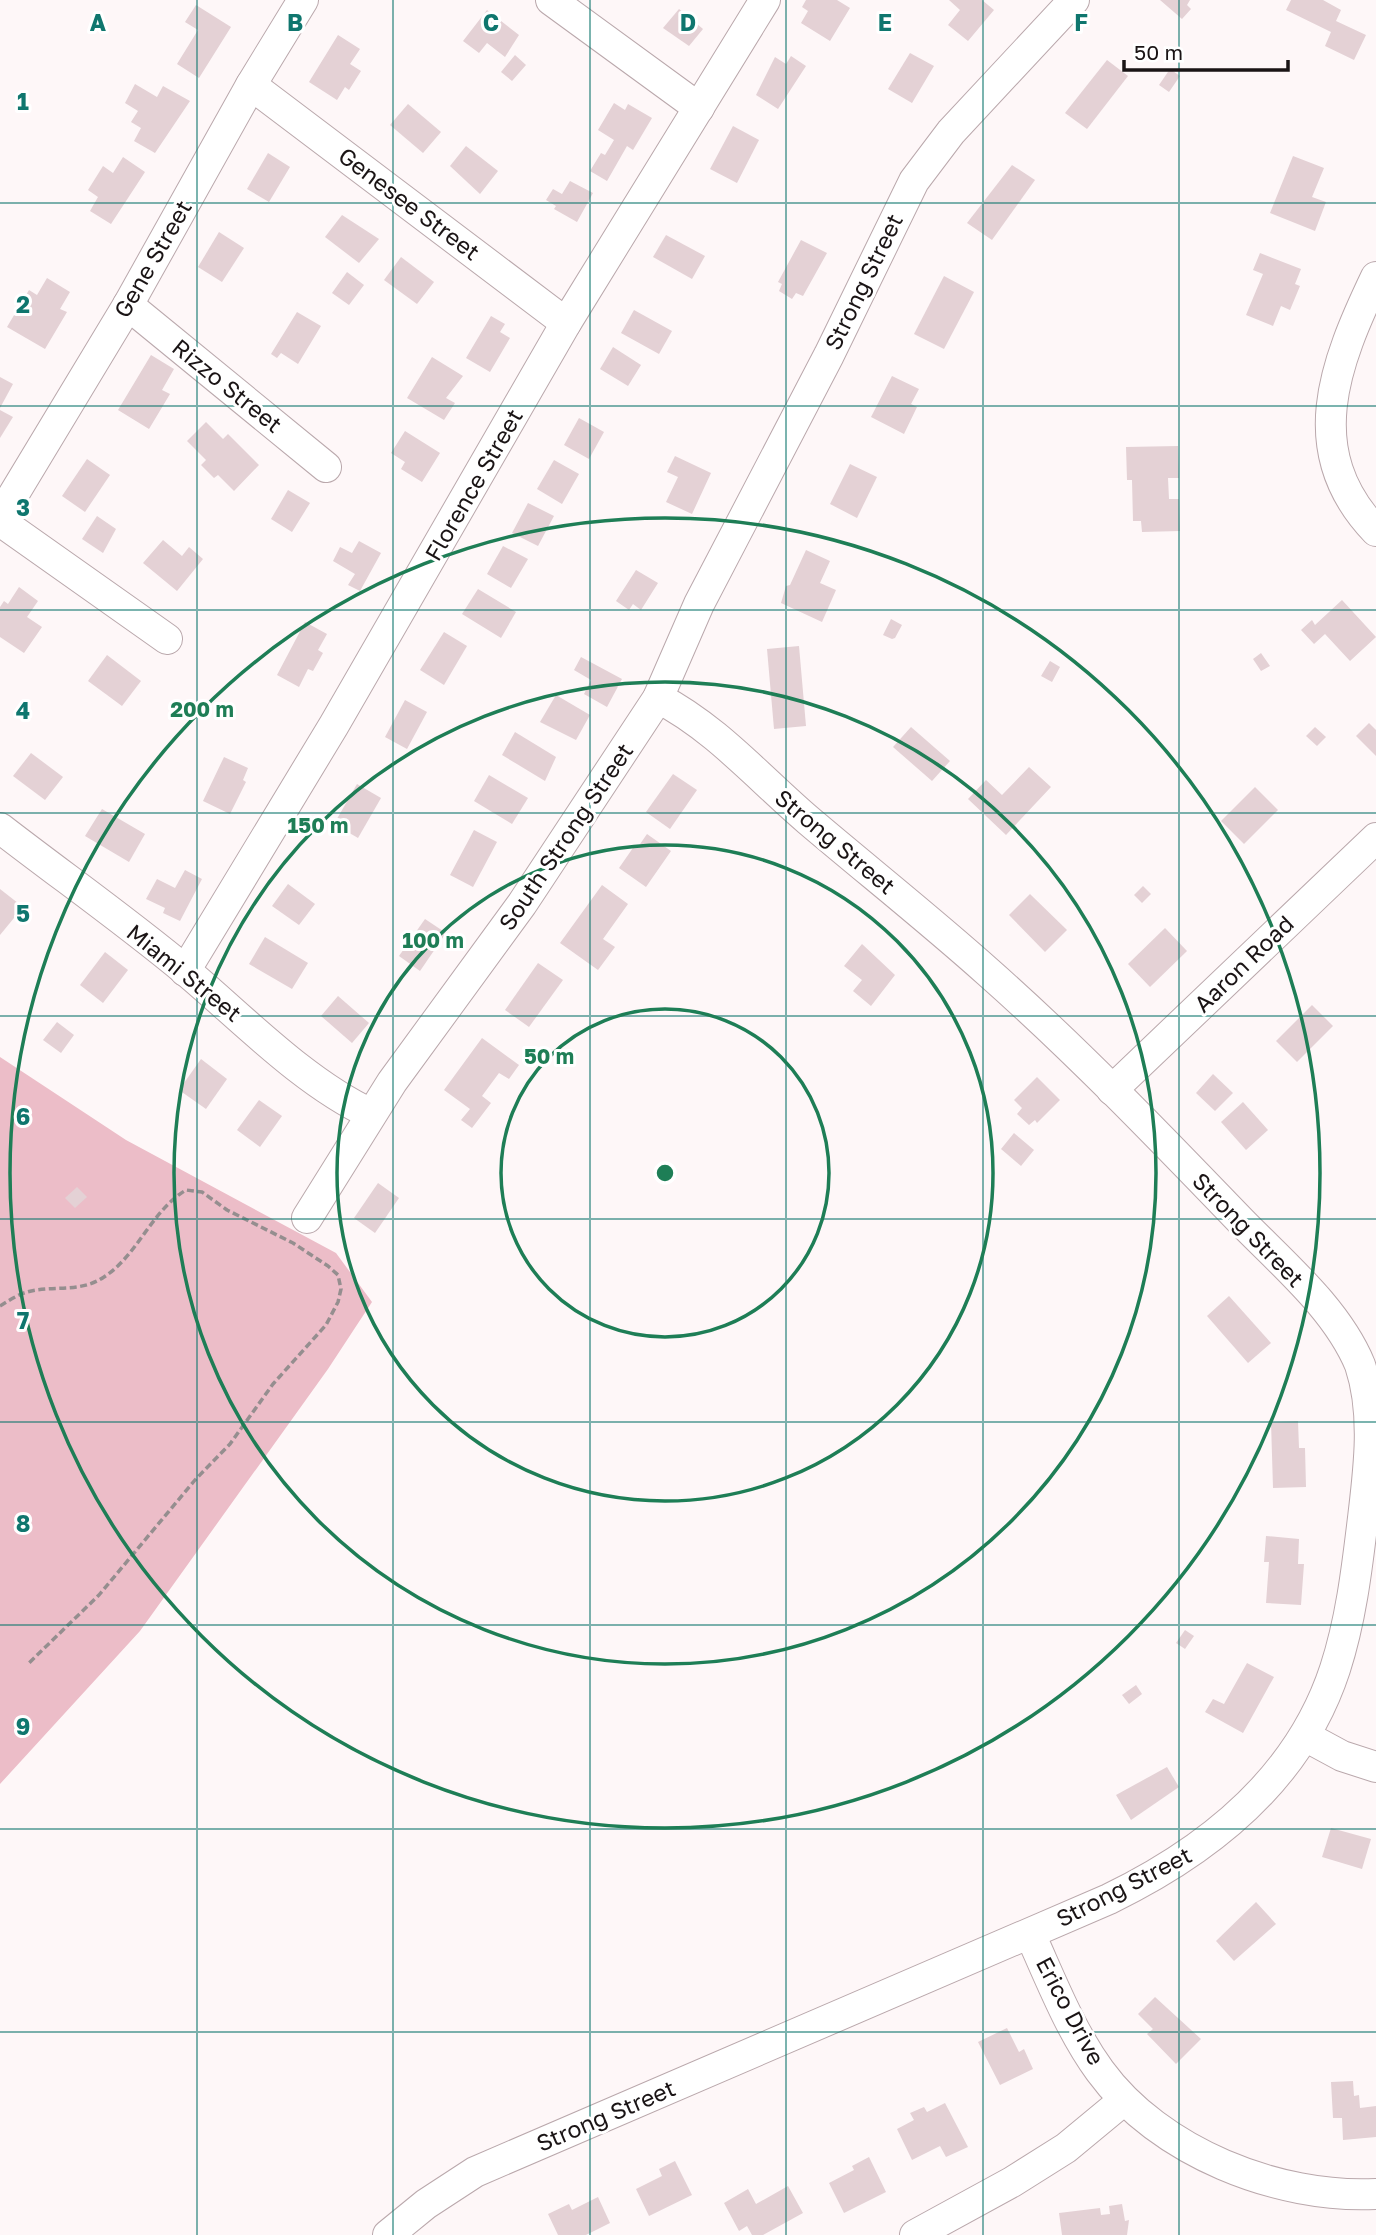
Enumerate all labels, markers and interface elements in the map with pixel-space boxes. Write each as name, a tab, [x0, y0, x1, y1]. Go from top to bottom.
text: A	[90, 8, 107, 36]
text: B	[287, 8, 303, 36]
text: C	[483, 8, 499, 36]
text: D	[680, 8, 696, 36]
text: E	[878, 8, 892, 36]
text: F	[1074, 8, 1088, 36]
scale bar	[1124, 28, 1288, 72]
text: 50 m	[1134, 39, 1183, 65]
text: 1	[17, 87, 29, 115]
street label: Genesee Street	[333, 141, 486, 265]
street label: Gene Street	[107, 195, 197, 322]
street label: Strong Street	[818, 209, 908, 354]
text: 2	[16, 290, 30, 318]
street label: Rizzo Street	[167, 332, 288, 438]
street label: Florence Street	[418, 404, 528, 565]
text: 3	[16, 493, 30, 521]
text: 4	[16, 696, 30, 724]
text: 200 m	[170, 696, 234, 722]
street label: South Strong Street	[492, 738, 638, 935]
street label: Strong Street	[770, 783, 901, 900]
text: 150 m	[288, 812, 348, 838]
text: 5	[16, 899, 30, 927]
street label: Aaron Road	[1188, 909, 1299, 1018]
street label: Miami Street	[122, 918, 248, 1027]
text: 100 m	[402, 927, 464, 953]
text: 50 m	[524, 1043, 574, 1069]
text: 6	[16, 1102, 30, 1130]
centre of rings	[653, 1161, 677, 1185]
street label: Strong Street	[1187, 1166, 1310, 1292]
text: 7	[17, 1306, 29, 1334]
text: 8	[16, 1509, 30, 1537]
text: 9	[16, 1712, 30, 1740]
street label: Strong Street	[1051, 1840, 1196, 1932]
street label: Erico Drive	[1031, 1952, 1111, 2069]
street label: Strong Street	[532, 2073, 679, 2157]

